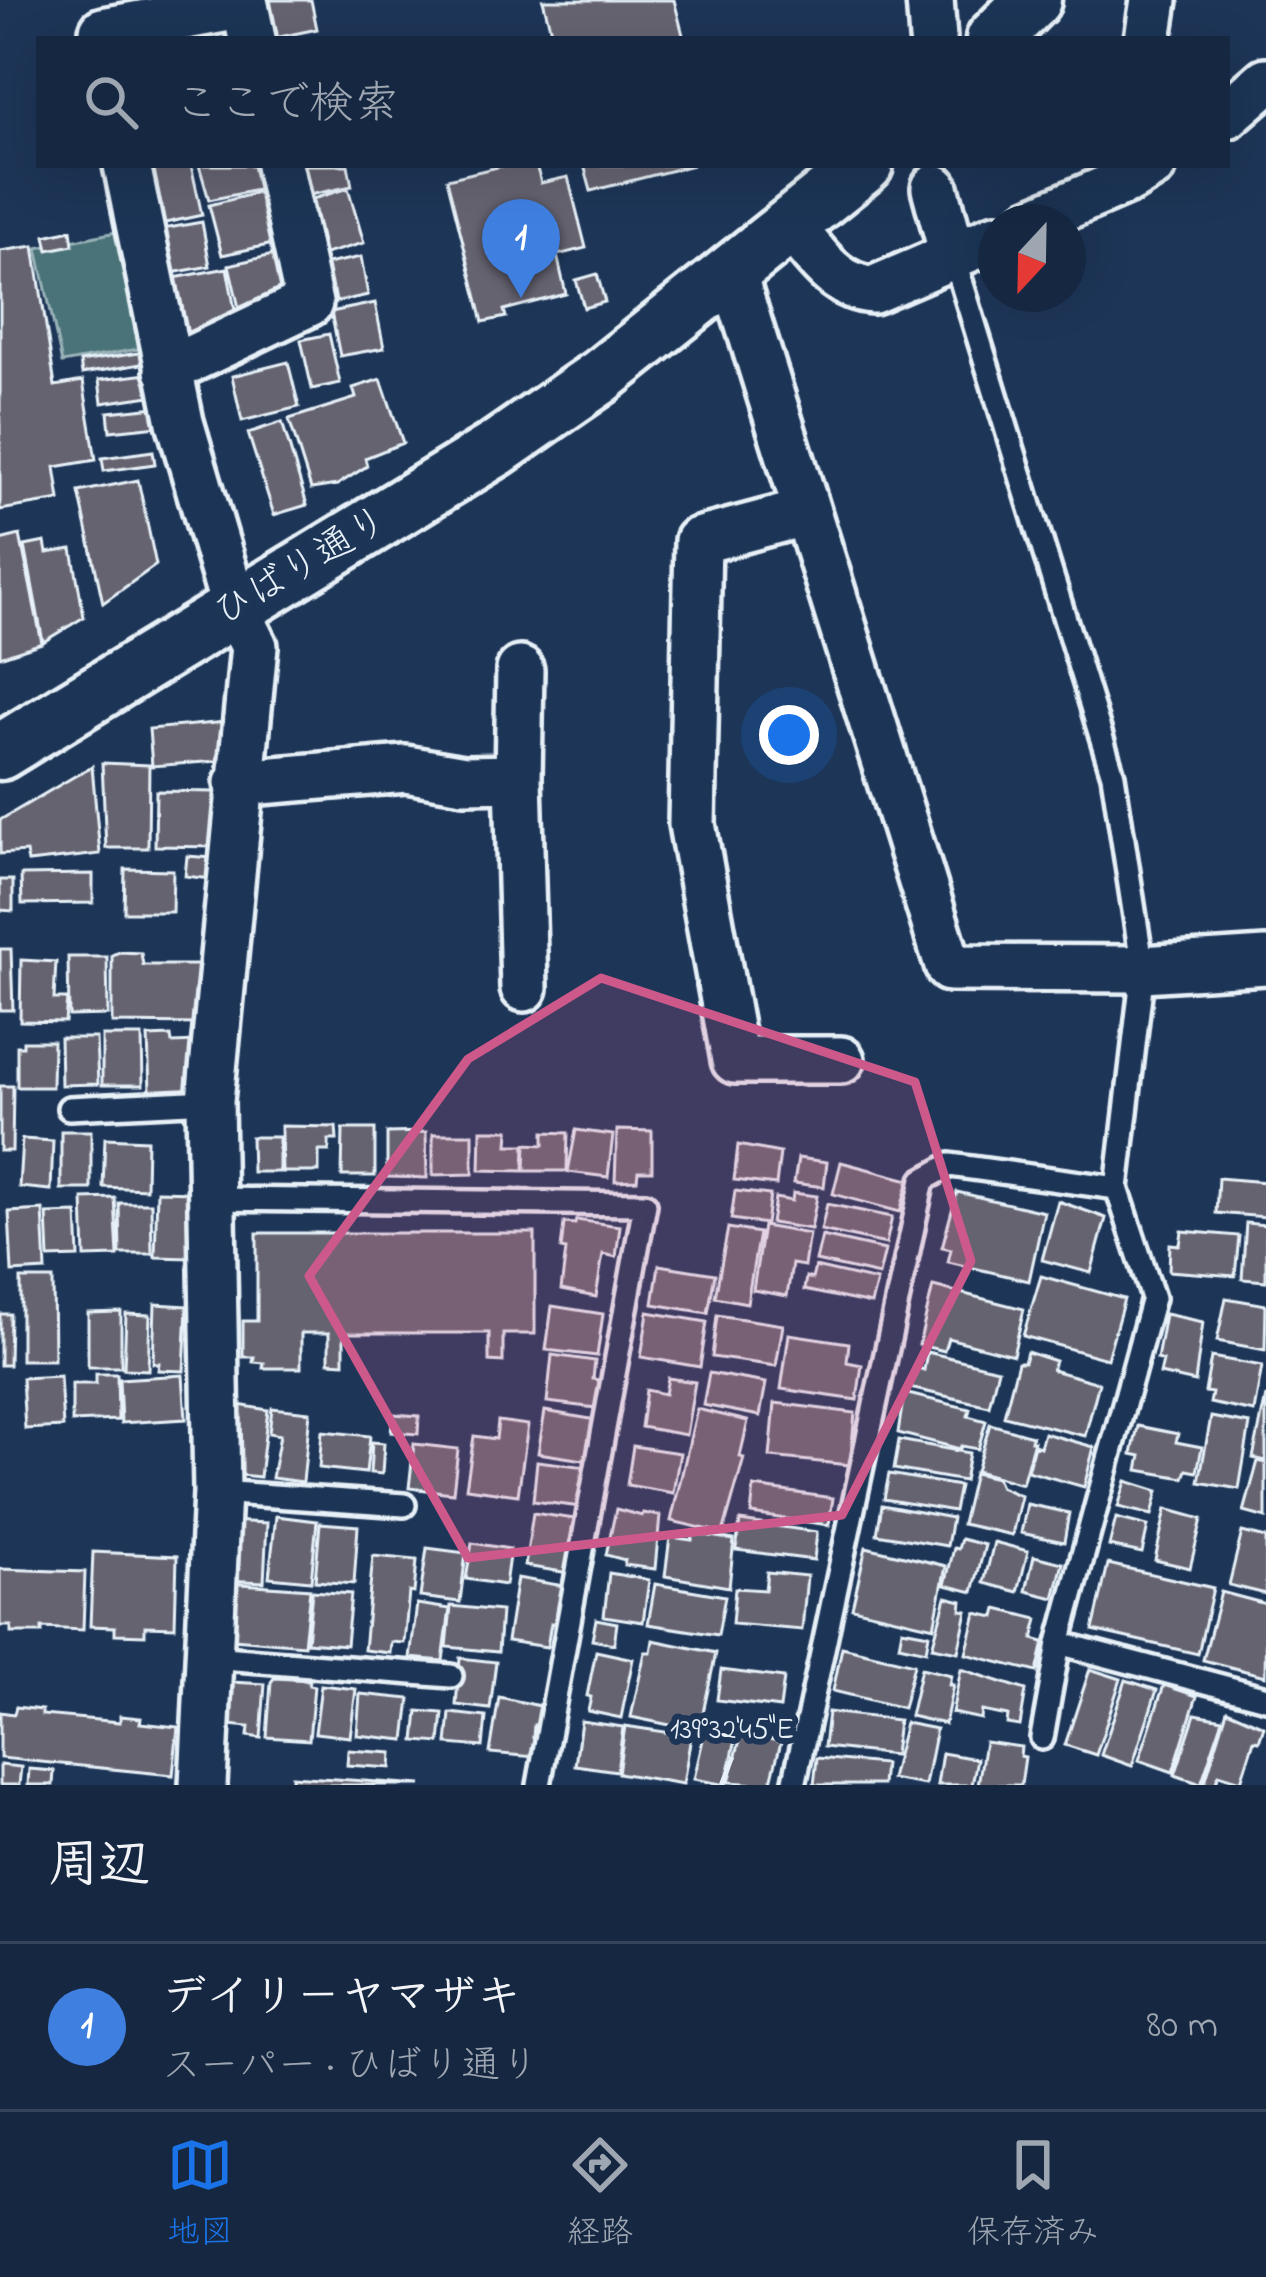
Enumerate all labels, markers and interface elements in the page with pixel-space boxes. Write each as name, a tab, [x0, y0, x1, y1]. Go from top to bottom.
search box	[36, 36, 1230, 168]
icon: search	[78, 69, 144, 135]
text: ここで検索	[174, 73, 399, 139]
pin: 1	[482, 199, 560, 298]
north arrow	[978, 204, 1086, 312]
street label: ひばり通り	[204, 493, 400, 643]
your location	[759, 705, 819, 765]
text: 139°32'45"E	[670, 1709, 794, 1753]
text: 周辺	[48, 1830, 150, 1905]
text: デイリ－ヤマザキ	[162, 1966, 521, 2032]
text: 1	[81, 1998, 93, 2055]
text: 80 m	[1147, 1998, 1218, 2055]
text: スーパー · ひばり通り	[162, 2039, 539, 2096]
tab: 地図	[167, 2132, 233, 2258]
tab: 経路	[567, 2132, 633, 2258]
tab: 保存済み	[967, 2132, 1099, 2258]

